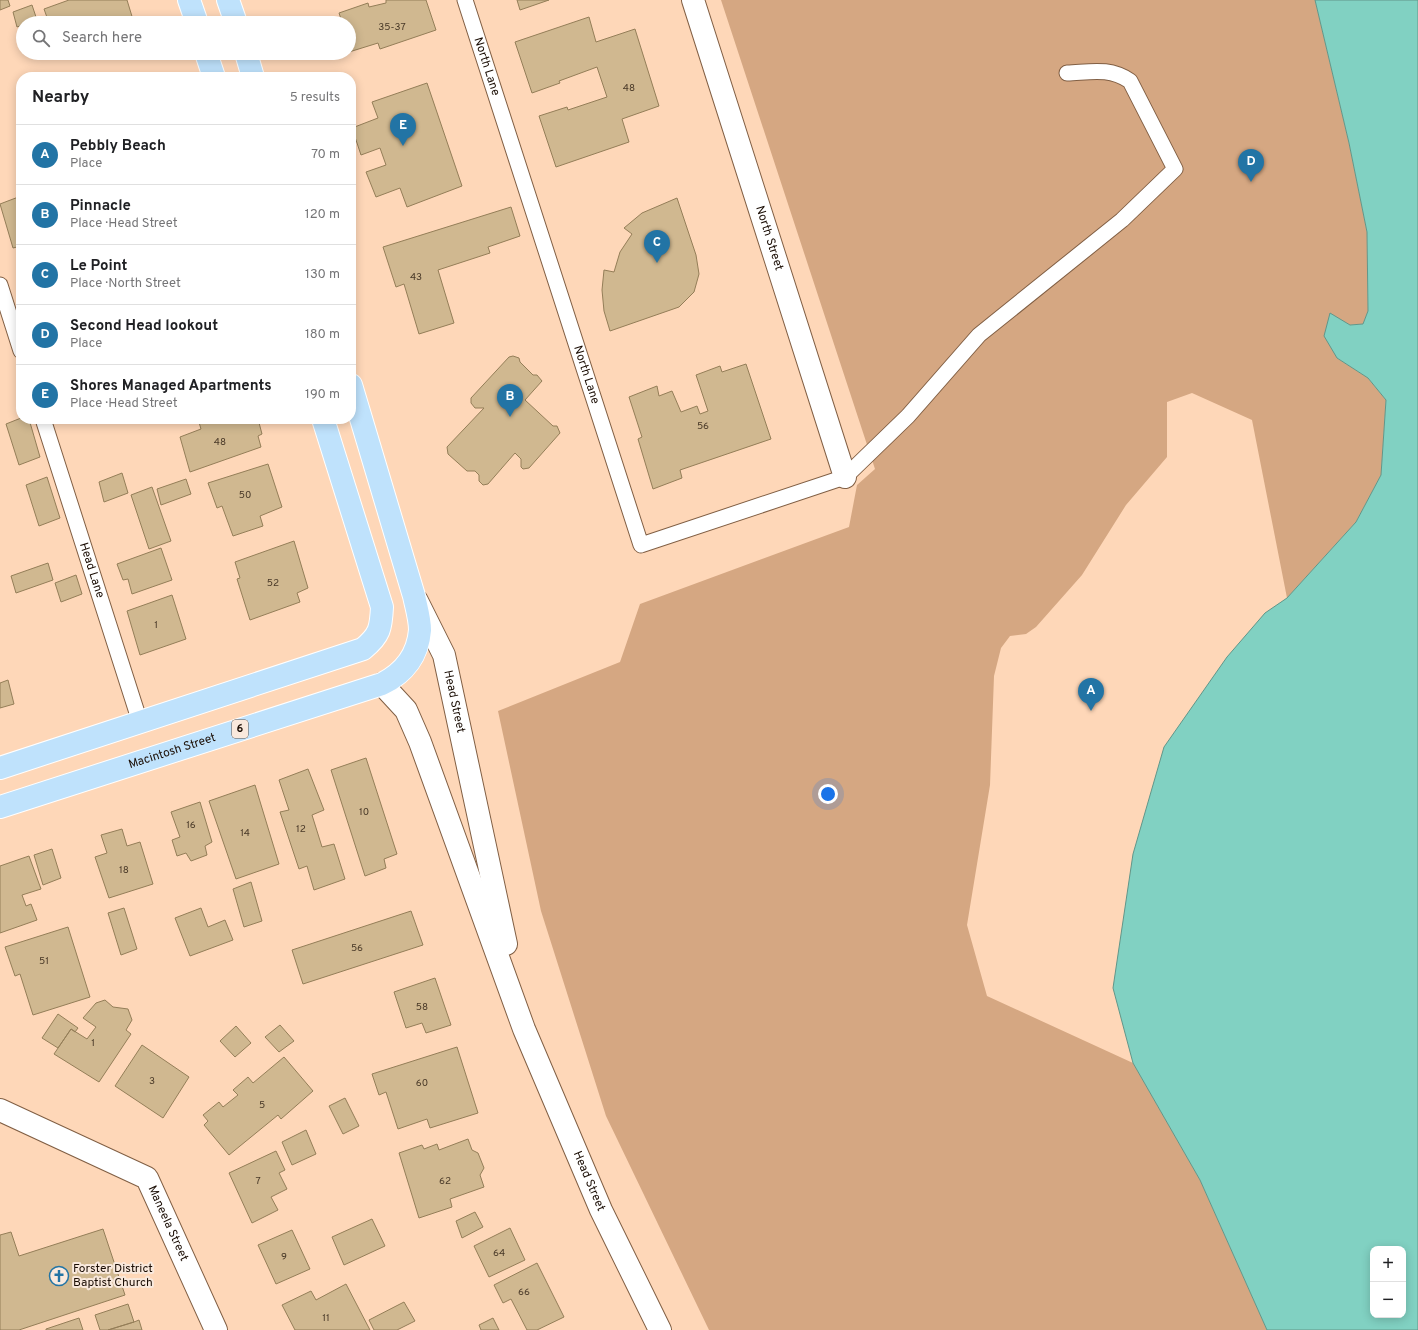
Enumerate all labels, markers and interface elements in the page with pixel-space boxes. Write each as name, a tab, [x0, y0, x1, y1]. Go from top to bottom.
search box	[16, 16, 356, 60]
house number: 35-37	[378, 21, 406, 34]
icon: search	[30, 27, 52, 49]
text: Search here	[62, 29, 142, 48]
street label: North Lane	[470, 35, 503, 98]
house number: 48	[623, 82, 635, 95]
text: Nearby	[32, 87, 89, 109]
text: 5 results	[290, 90, 340, 106]
pin: E	[390, 113, 416, 146]
text: Pebbly Beach	[70, 137, 166, 156]
text: A	[40, 147, 50, 163]
text: 70 m	[311, 147, 340, 163]
pin: D	[1238, 149, 1264, 182]
text: Place	[70, 156, 102, 172]
text: Pinnacle	[70, 197, 131, 216]
street label: North Street	[751, 204, 787, 273]
text: B	[41, 207, 49, 223]
text: 120 m	[305, 207, 340, 223]
text: Place · Head Street	[70, 216, 178, 232]
pin: C	[644, 230, 670, 263]
text: Le Point	[70, 257, 127, 276]
text: C	[41, 267, 49, 283]
text: 130 m	[305, 267, 340, 283]
house number: 43	[410, 271, 422, 284]
text: Place · North Street	[70, 276, 181, 292]
text: Second Head lookout	[70, 317, 218, 336]
text: D	[40, 327, 50, 343]
text: 180 m	[305, 327, 340, 343]
text: Place	[70, 336, 102, 352]
street label: North Lane	[569, 344, 603, 406]
text: Shores Managed Apartments	[70, 377, 272, 396]
pin: B	[497, 384, 523, 417]
text: E	[41, 387, 49, 403]
text: 190 m	[305, 387, 340, 403]
text: Place · Head Street	[70, 396, 178, 412]
house number: 56	[697, 420, 709, 433]
house number: 48	[214, 436, 226, 449]
house number: 50	[239, 489, 251, 502]
street label: Head Lane	[75, 541, 108, 600]
house number: 52	[267, 577, 279, 590]
house number: 1	[154, 619, 158, 632]
street label: Head Street	[439, 669, 469, 735]
pin: A	[1078, 678, 1104, 711]
road number: 6	[232, 720, 248, 738]
street label: Macintosh Street	[127, 730, 218, 773]
your location	[818, 784, 838, 804]
house number: 10	[359, 806, 369, 819]
house number: 16	[186, 819, 196, 832]
house number: 12	[296, 823, 306, 836]
house number: 14	[240, 827, 250, 840]
house number: 18	[119, 864, 129, 877]
house number: 56	[351, 942, 363, 955]
house number: 51	[39, 955, 49, 968]
house number: 58	[416, 1001, 428, 1014]
house number: 1	[91, 1037, 95, 1050]
house number: 3	[149, 1075, 155, 1088]
house number: 60	[416, 1077, 428, 1090]
house number: 5	[259, 1099, 265, 1112]
street label: Head Street	[569, 1149, 609, 1214]
house number: 7	[255, 1175, 261, 1188]
house number: 62	[439, 1175, 451, 1188]
street label: Maneela Street	[144, 1183, 192, 1264]
map controls	[1370, 1246, 1406, 1318]
button: +	[1370, 1246, 1406, 1282]
house number: 64	[493, 1247, 505, 1260]
house number: 9	[281, 1251, 287, 1264]
place label: Forster District Baptist Church	[73, 1261, 153, 1291]
church icon: Forster District Baptist Church	[48, 1265, 70, 1287]
button: −	[1370, 1282, 1406, 1318]
house number: 66	[518, 1286, 530, 1299]
house number: 11	[322, 1312, 330, 1325]

